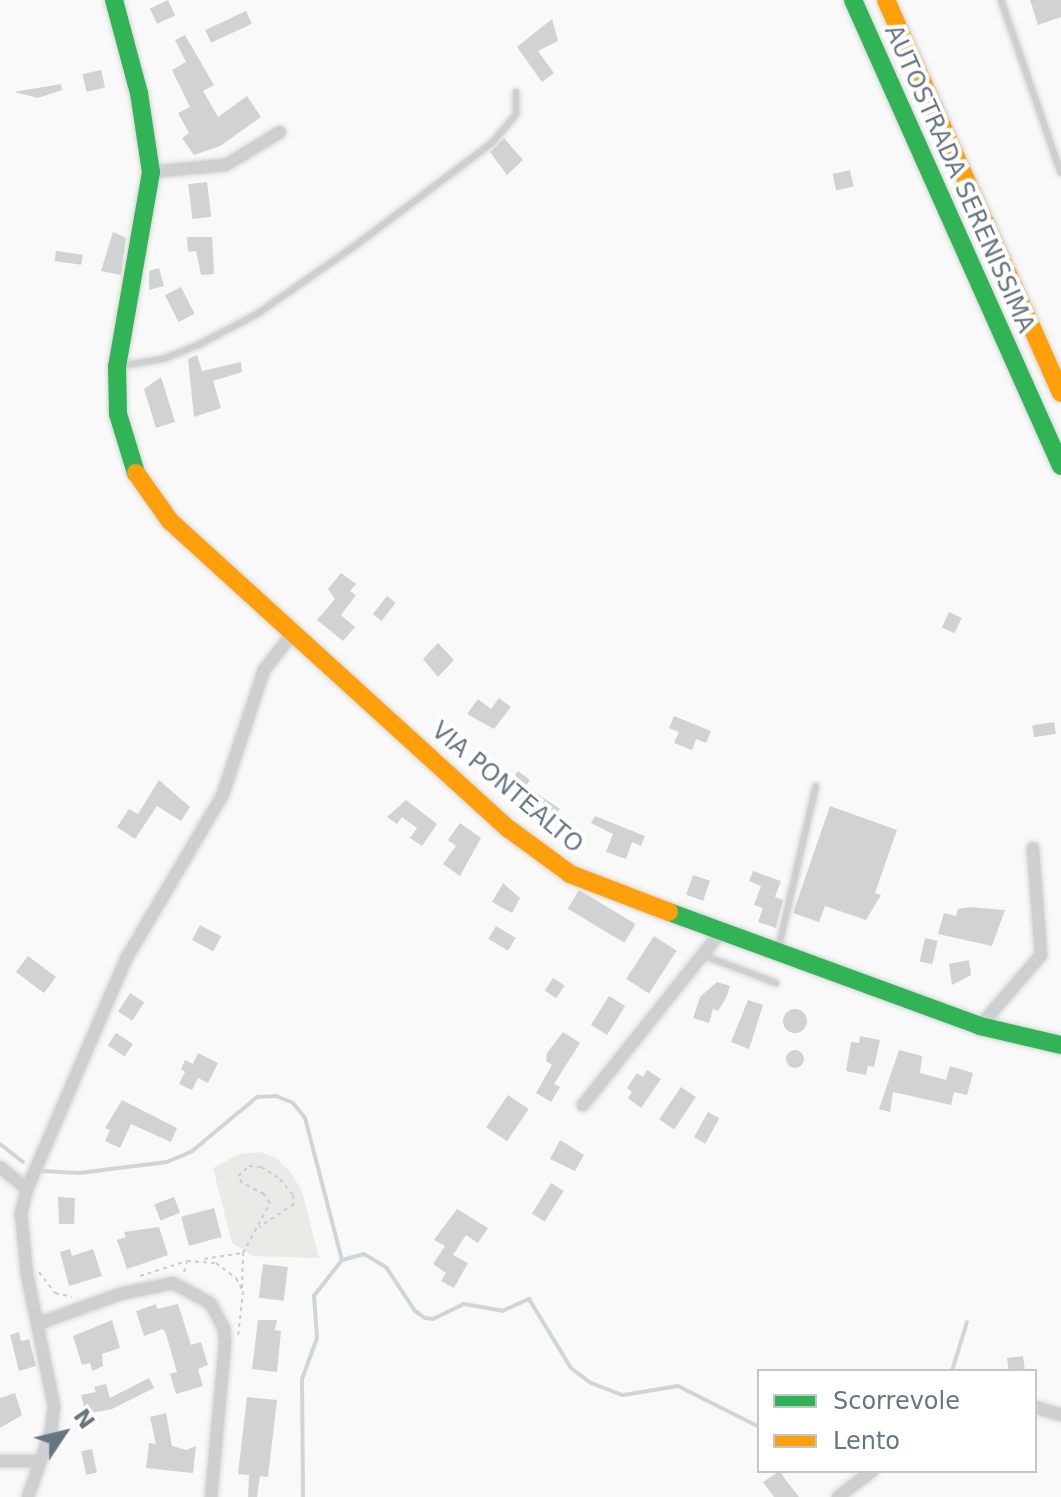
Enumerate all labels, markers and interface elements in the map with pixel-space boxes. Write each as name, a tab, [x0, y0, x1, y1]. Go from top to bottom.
street label: AUTOSTRADA SERENISSIMA	[878, 21, 1040, 337]
street label: VIA PONTEALTO	[425, 716, 589, 860]
legend	[757, 1369, 1037, 1473]
text: Scorrevole	[833, 1387, 960, 1415]
north arrow	[24, 1393, 104, 1473]
text: N	[69, 1404, 100, 1434]
text: Lento	[833, 1427, 900, 1455]

